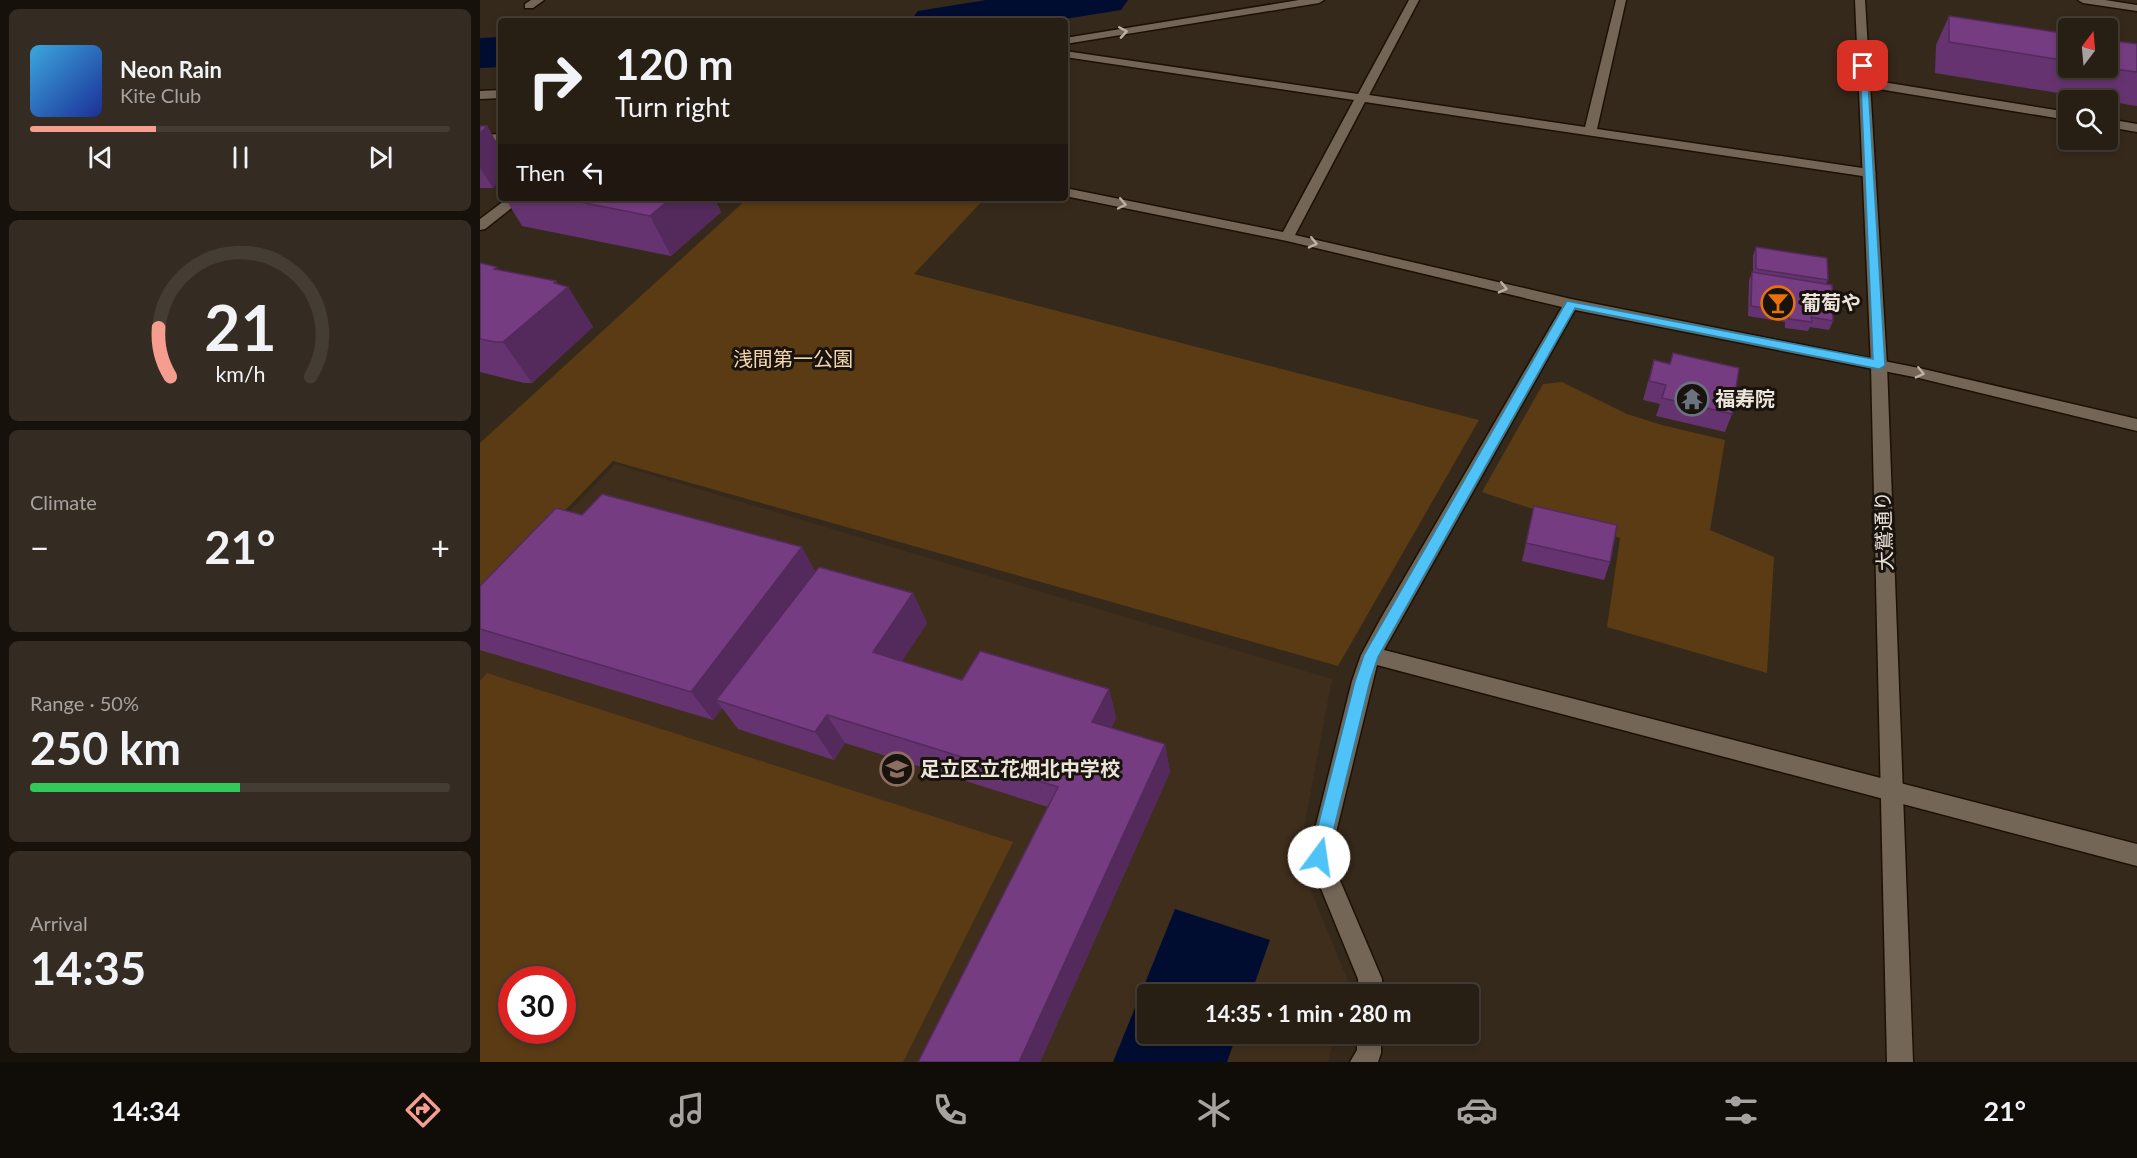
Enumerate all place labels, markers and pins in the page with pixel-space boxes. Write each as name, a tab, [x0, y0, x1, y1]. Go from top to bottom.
pin	[1837, 40, 1888, 91]
bar icon: 葡萄や	[1760, 285, 1796, 321]
place label: 葡萄や	[1801, 290, 1861, 314]
temple icon: 福寿院	[1674, 381, 1710, 417]
place label: 福寿院	[1715, 386, 1775, 410]
school or university icon: 足立区立花畑北中学校	[879, 751, 915, 787]
place label: 足立区立花畑北中学校	[920, 756, 1120, 780]

